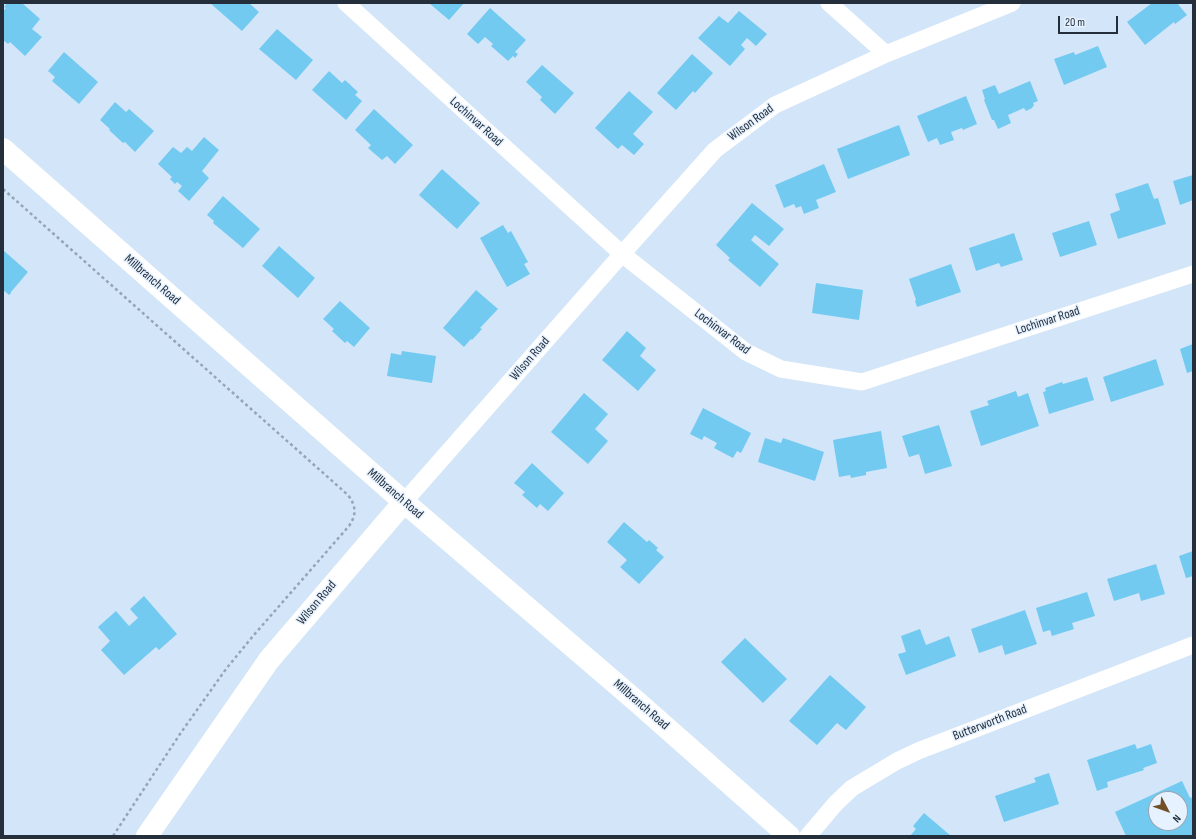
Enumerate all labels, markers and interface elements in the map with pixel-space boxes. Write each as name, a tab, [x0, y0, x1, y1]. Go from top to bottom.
scale bar	[1060, 8, 1120, 34]
text: 20 m	[1065, 15, 1085, 30]
street label: Lochinvar Road	[446, 94, 506, 150]
street label: Wilson Road	[725, 101, 777, 145]
street label: Millbranch Road	[121, 251, 183, 309]
street label: Lochinvar Road	[1014, 303, 1082, 339]
street label: Lochinvar Road	[691, 306, 753, 358]
street label: Wilson Road	[507, 334, 553, 384]
street label: Millbranch Road	[364, 465, 426, 523]
street label: Wilson Road	[294, 578, 340, 628]
street label: Millbranch Road	[610, 676, 672, 734]
street label: Butterworth Road	[951, 702, 1029, 744]
north arrow	[1148, 791, 1188, 831]
text: N	[1170, 812, 1184, 825]

